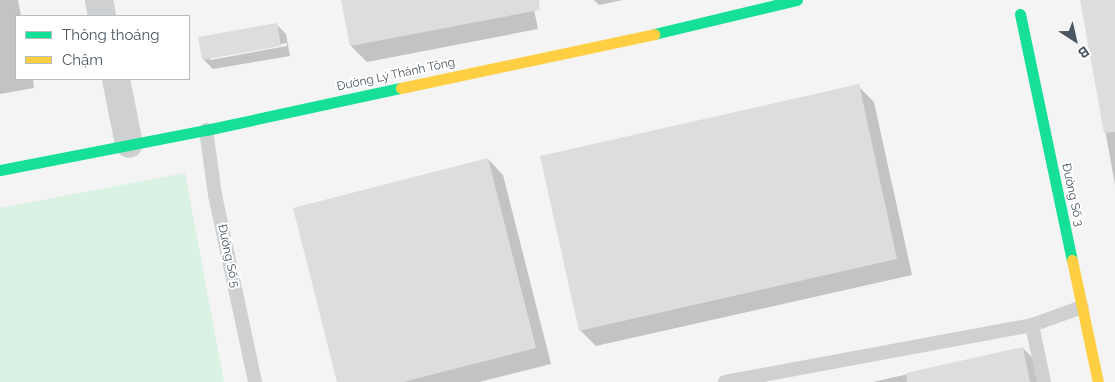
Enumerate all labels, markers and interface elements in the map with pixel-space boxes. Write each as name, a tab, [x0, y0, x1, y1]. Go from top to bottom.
legend	[15, 15, 190, 80]
north arrow	[1050, 15, 1100, 65]
text: Thông thoáng	[62, 26, 160, 44]
text: B	[1075, 43, 1092, 62]
text: Chậm	[62, 51, 103, 69]
street label: Đường Lý Thánh Tông	[335, 55, 457, 95]
street label: Đường Số 3	[1058, 162, 1086, 228]
street label: Đường Số 5	[214, 223, 242, 289]

